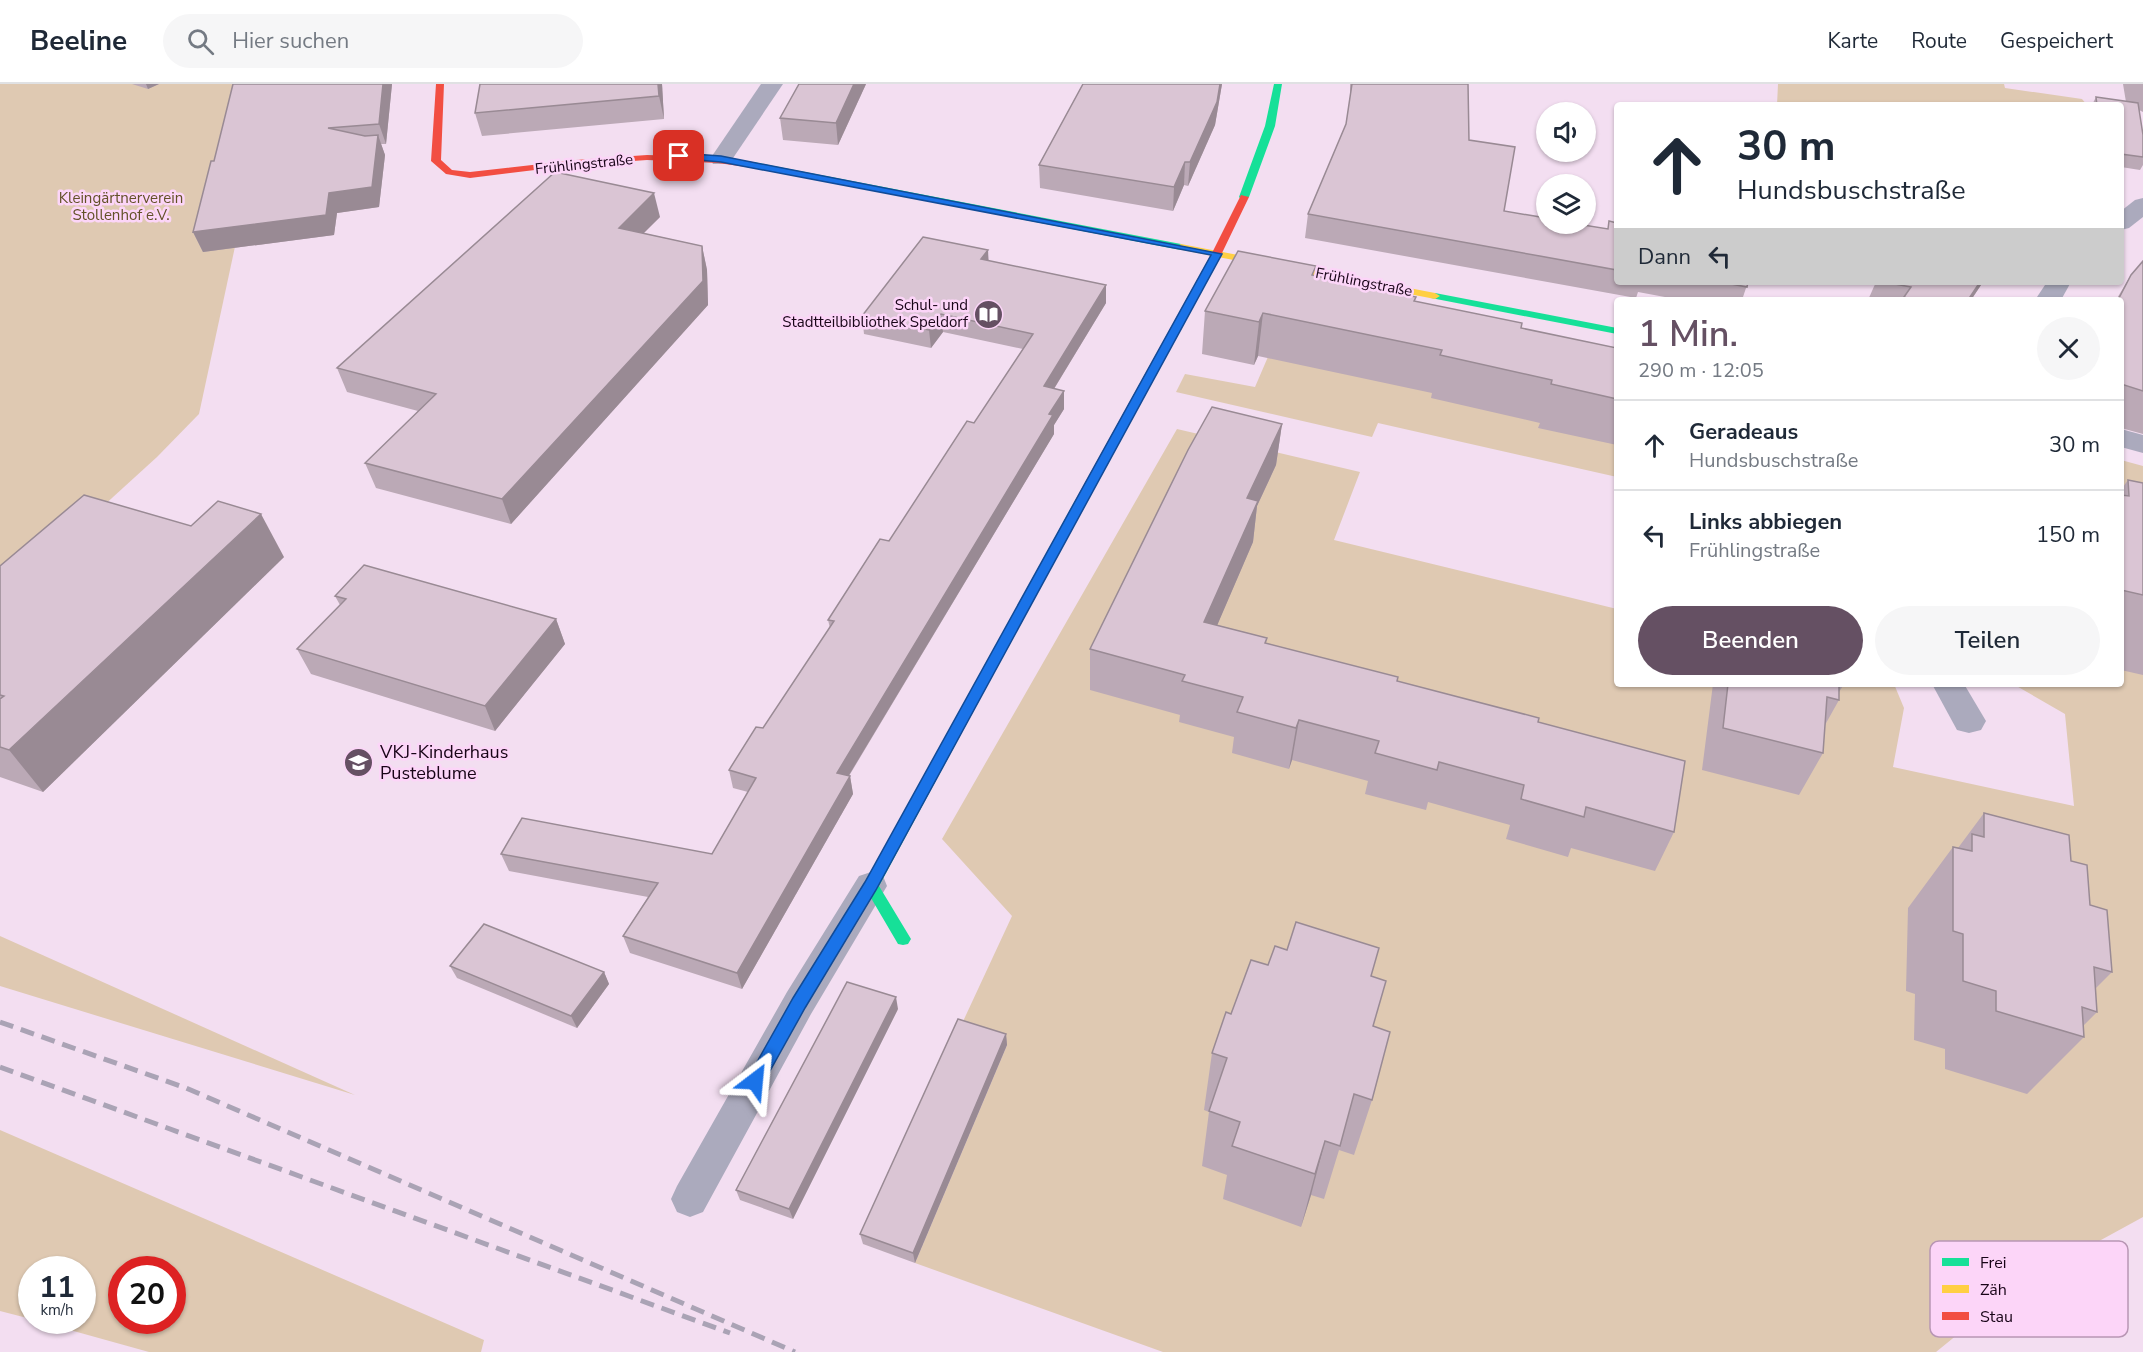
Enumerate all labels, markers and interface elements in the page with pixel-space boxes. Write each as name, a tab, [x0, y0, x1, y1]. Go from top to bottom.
search box	[163, 14, 583, 68]
text: Beeline	[30, 22, 127, 60]
icon: search	[184, 25, 217, 58]
text: Hier suchen	[232, 26, 349, 56]
text: Karte	[1828, 27, 1878, 55]
text: Route	[1911, 27, 1967, 55]
text: Gespeichert	[2000, 27, 2113, 55]
map controls	[1536, 102, 1596, 234]
button: sound	[1536, 102, 1596, 162]
text: 30 m	[1737, 118, 1836, 175]
icon: ahead	[1638, 126, 1716, 204]
pin	[653, 130, 704, 181]
icon: arrive	[662, 139, 695, 172]
street label: Frühlingstraße	[534, 149, 634, 179]
text: Hundsbuschstraße	[1737, 172, 1966, 209]
button: layers	[1536, 174, 1596, 234]
park label: Kleingärtnerverein Stollenhof e.V.	[59, 188, 183, 225]
icon: left	[1703, 240, 1736, 273]
text: Dann	[1638, 242, 1691, 272]
street label: Frühlingstraße	[1314, 263, 1414, 301]
place label: Schul- und Stadtteilbibliothek Speldorf	[782, 295, 969, 332]
library icon: Schul- und Stadtteilbibliothek Speldorf	[973, 298, 1005, 330]
text: 1 Min.	[1638, 310, 1738, 359]
button: close	[2037, 317, 2100, 380]
text: 290 m · 12:05	[1638, 357, 1764, 384]
text: Geradeaus	[1689, 417, 1798, 447]
icon: ahead	[1638, 429, 1671, 462]
text: 30 m	[2049, 430, 2100, 460]
text: Hundsbuschstraße	[1689, 447, 1858, 474]
text: Links abbiegen	[1689, 507, 1842, 537]
icon: left	[1638, 519, 1671, 552]
text: 150 m	[2036, 520, 2100, 550]
text: Frühlingstraße	[1689, 537, 1820, 564]
button: Beenden	[1638, 606, 1863, 675]
button: Teilen	[1875, 606, 2100, 675]
place label: VKJ-Kinderhaus Pusteblume	[379, 740, 508, 785]
school or university icon: VKJ-Kinderhaus Pusteblume	[343, 746, 375, 778]
position arrow	[723, 1049, 787, 1113]
legend	[1930, 1241, 2128, 1337]
text: Frei	[1980, 1252, 2006, 1274]
speed limit sign: 20	[108, 1256, 186, 1334]
text: 11	[39, 1267, 75, 1308]
text: Zäh	[1980, 1279, 2007, 1301]
text: km/h	[40, 1300, 74, 1320]
text: Stau	[1980, 1306, 2013, 1328]

